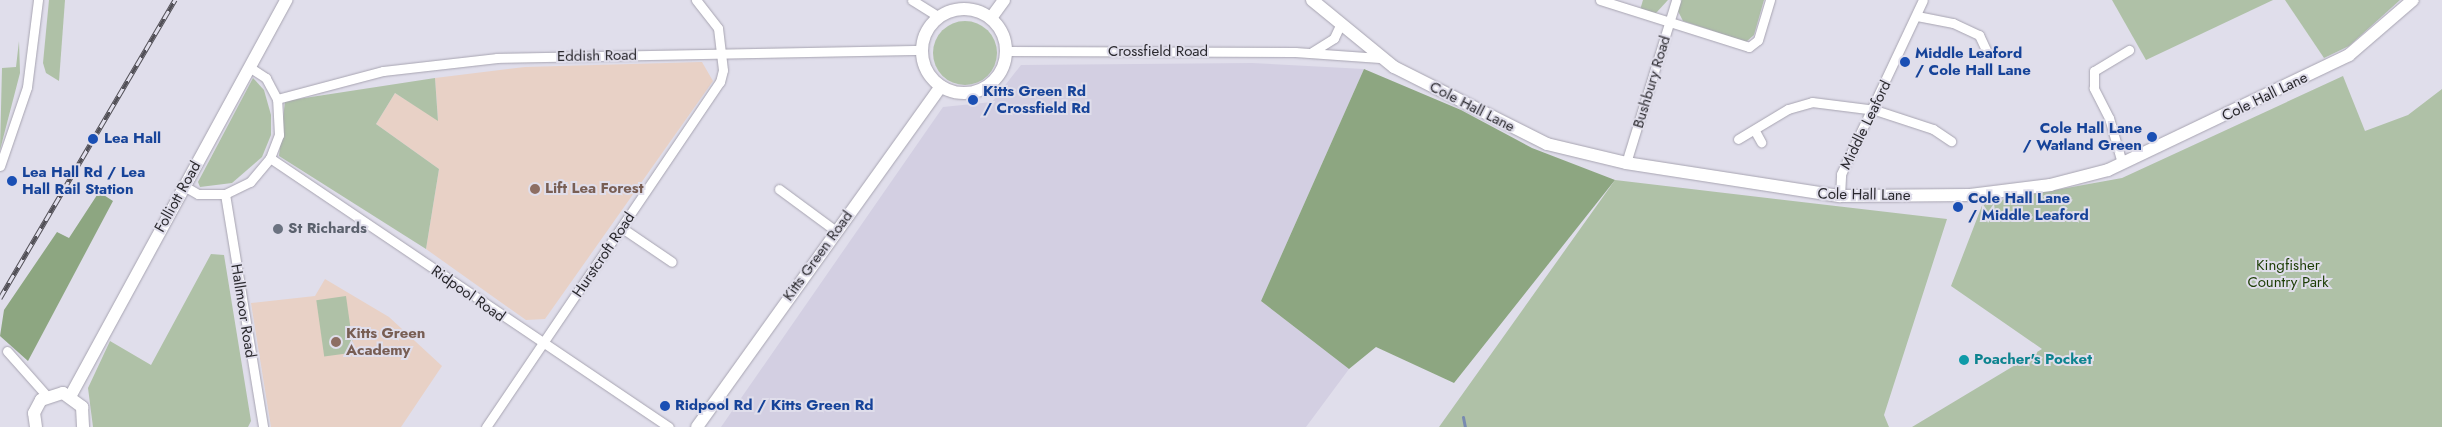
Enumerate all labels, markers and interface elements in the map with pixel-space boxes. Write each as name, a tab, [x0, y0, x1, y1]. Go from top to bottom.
street label: Bushbury Road	[1629, 34, 1675, 130]
street label: Crossfield Road	[1108, 43, 1208, 61]
place label: Middle Leaford / Cole Hall Lane	[1915, 44, 2031, 79]
street label: Eddish Road	[557, 46, 637, 66]
marker: Middle Leaford / Cole Hall Lane	[1899, 56, 1911, 68]
street label: Cole Hall Lane	[2219, 69, 2311, 125]
street label: Cole Hall Lane	[1426, 78, 1518, 136]
street label: Middle Leaford	[1837, 78, 1895, 172]
place label: Kitts Green Rd / Crossfield Rd	[983, 82, 1090, 117]
marker: Kitts Green Rd / Crossfield Rd	[967, 94, 979, 106]
place label: Cole Hall Lane / Watland Green	[2023, 119, 2142, 154]
place label: Lea Hall	[104, 130, 161, 148]
marker: Cole Hall Lane / Watland Green	[2146, 131, 2158, 143]
marker: Lea Hall	[86, 132, 100, 146]
street label: Folliott Road	[151, 158, 205, 236]
place label: Lea Hall Rd / Lea Hall Rail Station	[22, 163, 145, 198]
marker: Lea Hall Rd / Lea Hall Rail Station	[6, 175, 18, 187]
place label: Lift Lea Forest	[545, 180, 643, 198]
marker: Lift Lea Forest	[529, 183, 541, 195]
street label: Cole Hall Lane	[1817, 185, 1911, 205]
place label: Cole Hall Lane / Middle Leaford	[1968, 189, 2089, 224]
marker: Cole Hall Lane / Middle Leaford	[1952, 201, 1964, 213]
street label: Kitts Green Road	[779, 207, 857, 305]
street label: Hurstcroft Road	[569, 209, 639, 301]
place label: St Richards	[288, 220, 367, 238]
marker: St Richards	[272, 223, 284, 235]
park label: Kingfisher Country Park	[2247, 256, 2329, 291]
street label: Ridpool Road	[428, 262, 508, 326]
street label: Hallmoor Road	[227, 263, 259, 359]
place label: Kitts Green Academy	[346, 324, 425, 359]
marker: Kitts Green Academy	[330, 336, 342, 348]
place label: Poacher's Pocket	[1974, 351, 2092, 369]
marker: Poacher's Pocket	[1958, 354, 1970, 366]
place label: Ridpool Rd / Kitts Green Rd	[675, 397, 874, 415]
marker: Ridpool Rd / Kitts Green Rd	[659, 400, 671, 412]

